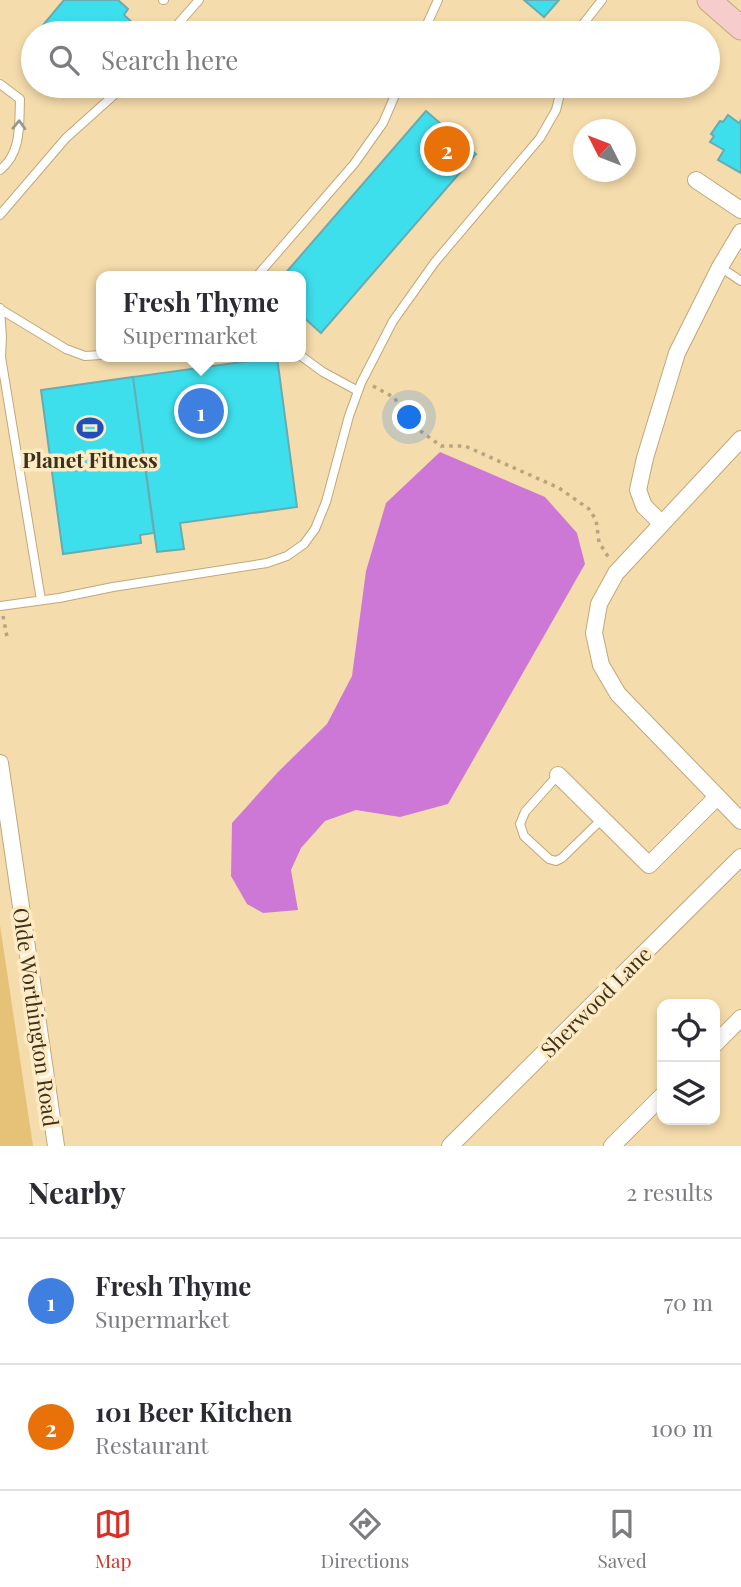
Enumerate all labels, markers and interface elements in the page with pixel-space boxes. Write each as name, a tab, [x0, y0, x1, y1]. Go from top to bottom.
search box	[21, 21, 720, 98]
icon: search	[45, 41, 83, 79]
text: Search here	[101, 42, 238, 77]
one-way arrow	[11, 119, 26, 130]
north arrow	[573, 119, 636, 182]
pin: 2	[424, 123, 470, 175]
popup	[96, 271, 306, 362]
text: Fresh Thyme	[123, 284, 279, 319]
text: Supermarket	[123, 319, 257, 350]
pin: 1	[178, 385, 224, 437]
your location	[392, 400, 426, 434]
sports icon: Planet Fitness	[75, 413, 105, 443]
place label: Planet Fitness	[22, 445, 158, 473]
street label: Olde Worthington Road	[8, 906, 66, 1128]
street label: Sherwood Lane	[533, 939, 657, 1063]
map controls	[657, 999, 720, 1125]
button: locate	[657, 999, 720, 1062]
button: layers	[657, 1062, 720, 1125]
text: Nearby	[28, 1172, 126, 1212]
text: 2 results	[626, 1176, 713, 1207]
text: Fresh Thyme	[95, 1268, 251, 1303]
text: 1	[47, 1286, 55, 1317]
text: 70 m	[664, 1286, 713, 1317]
text: Supermarket	[95, 1303, 229, 1334]
text: 101 Beer Kitchen	[95, 1394, 292, 1429]
text: 2	[45, 1412, 57, 1443]
text: 100 m	[651, 1412, 713, 1443]
text: Restaurant	[95, 1429, 208, 1460]
tab: Map	[94, 1505, 132, 1573]
tab: Directions	[320, 1505, 409, 1573]
tab: Saved	[597, 1505, 647, 1573]

